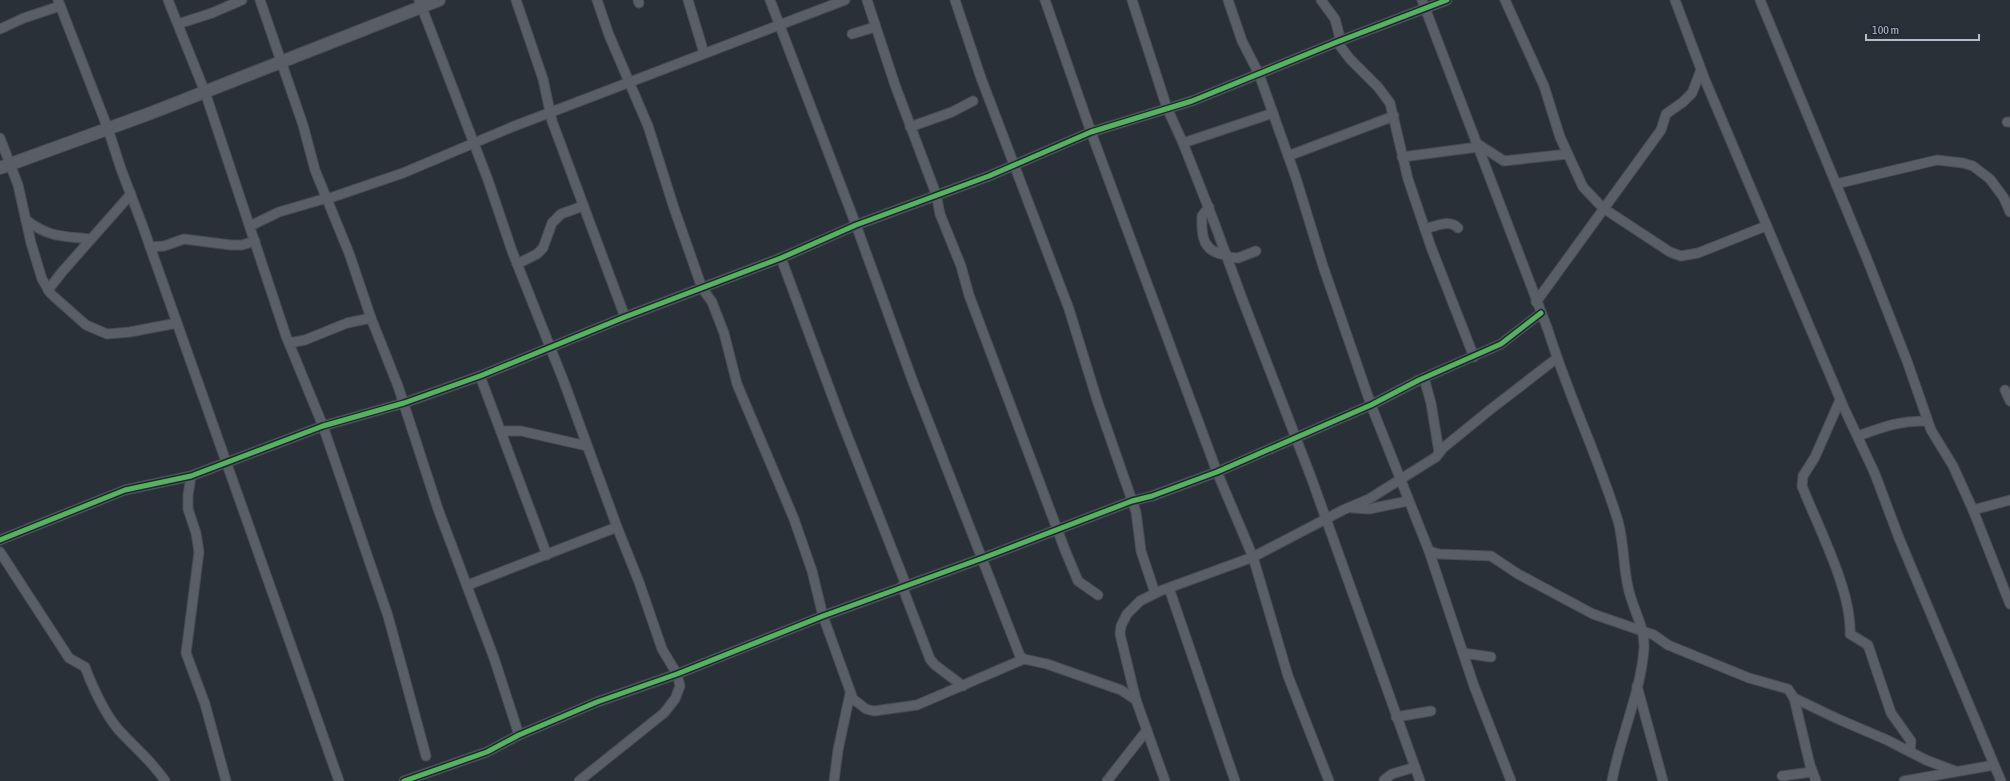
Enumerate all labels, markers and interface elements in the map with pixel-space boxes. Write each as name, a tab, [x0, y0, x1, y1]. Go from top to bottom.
scale bar	[1866, 16, 1979, 42]
text: 100 m	[1872, 23, 1899, 37]

